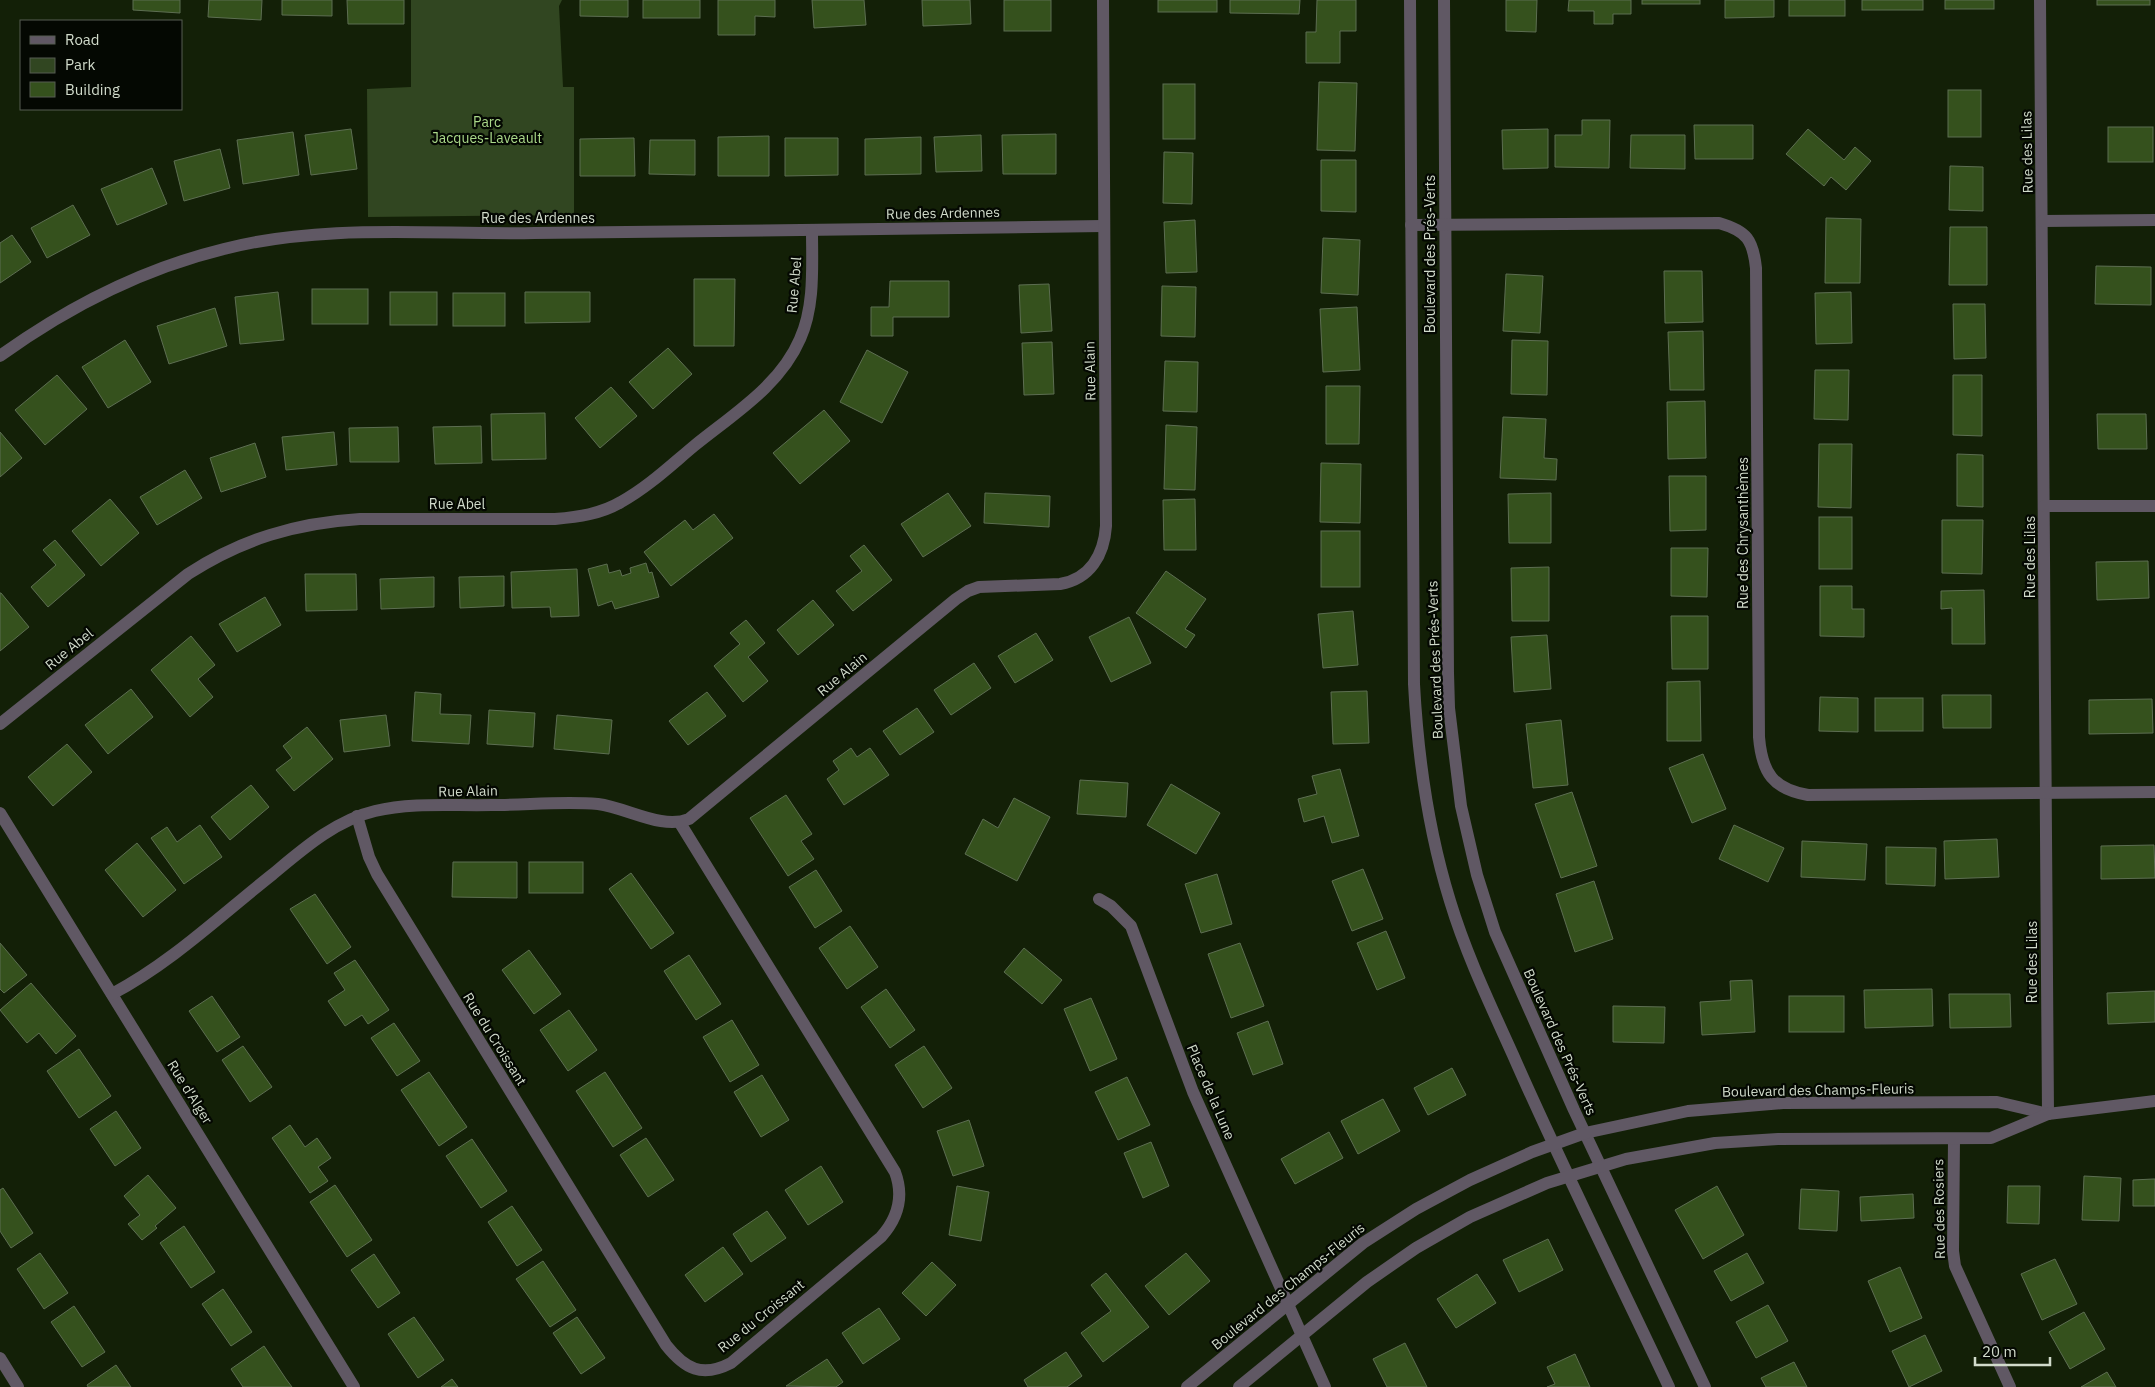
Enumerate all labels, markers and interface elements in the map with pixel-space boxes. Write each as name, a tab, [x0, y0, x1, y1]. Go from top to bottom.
legend	[20, 20, 182, 110]
text: Road	[65, 30, 100, 49]
text: Park	[65, 55, 95, 74]
text: Building	[65, 80, 120, 99]
street label: Rue des Lilas	[2017, 110, 2037, 193]
park label: Parc Jacques-Laveault	[432, 113, 542, 147]
street label: Boulevard des Prés-Verts	[1421, 174, 1439, 333]
street label: Rue des Ardennes	[886, 203, 1000, 223]
street label: Rue des Ardennes	[481, 209, 595, 227]
street label: Rue Abel	[783, 256, 805, 314]
street label: Rue Alain	[1080, 341, 1100, 401]
street label: Rue des Chrysanthèmes	[1734, 457, 1752, 609]
street label: Rue Abel	[429, 495, 485, 513]
street label: Rue des Lilas	[2021, 516, 2039, 598]
street label: Boulevard des Prés-Verts	[1423, 580, 1447, 740]
street label: Rue Abel	[41, 624, 97, 674]
street label: Rue Alain	[813, 648, 871, 700]
street label: Rue Alain	[438, 781, 498, 801]
street label: Rue des Lilas	[2023, 921, 2041, 1003]
street label: Boulevard des Prés-Verts	[1520, 966, 1601, 1118]
street label: Rue du Croissant	[459, 989, 531, 1089]
street label: Place de la Lune	[1183, 1042, 1239, 1143]
street label: Rue d'Alger	[163, 1057, 217, 1127]
street label: Boulevard des Champs-Fleuris	[1722, 1079, 1915, 1101]
street label: Rue des Rosiers	[1929, 1158, 1949, 1259]
street label: Boulevard des Champs-Fleuris	[1208, 1218, 1369, 1354]
street label: Rue du Croissant	[714, 1276, 808, 1356]
scale bar	[1975, 1334, 2050, 1366]
text: 20 m	[1982, 1342, 2017, 1361]

